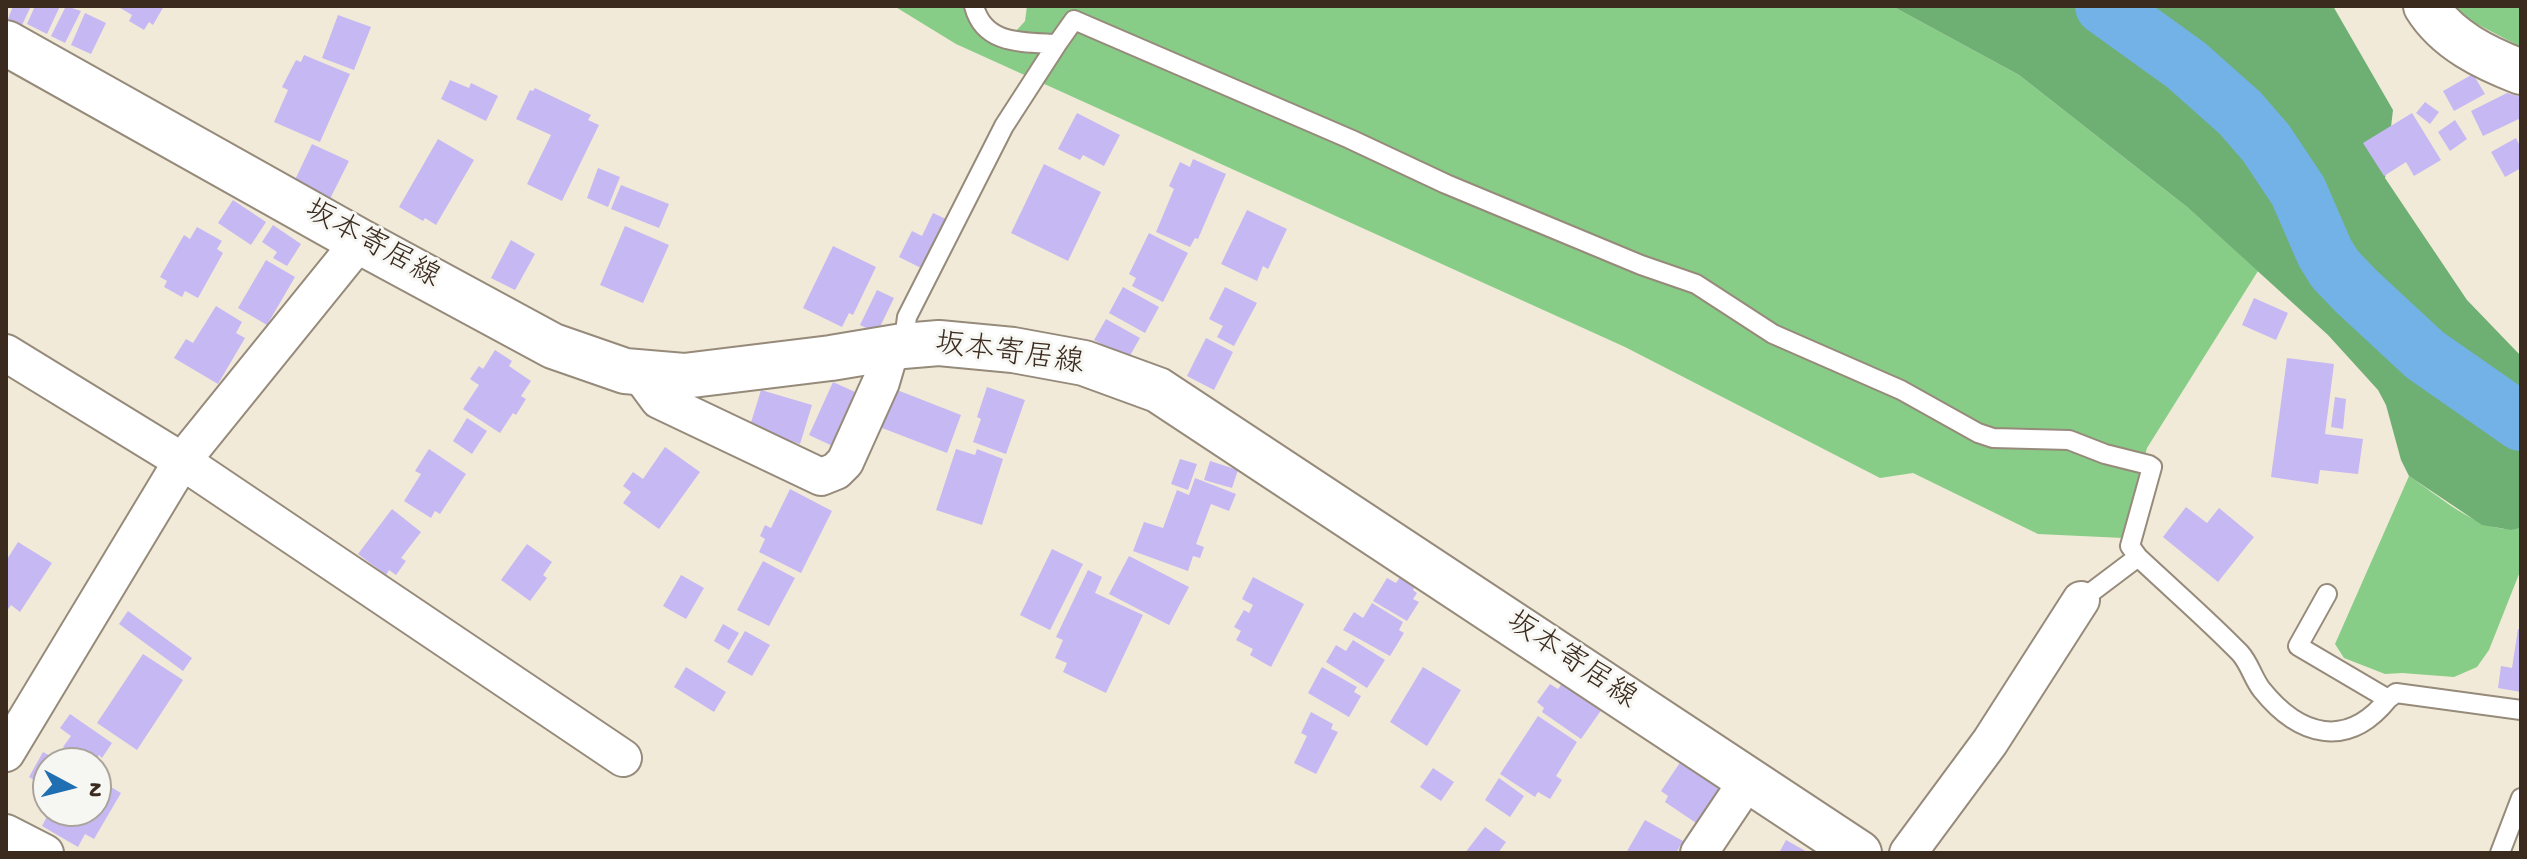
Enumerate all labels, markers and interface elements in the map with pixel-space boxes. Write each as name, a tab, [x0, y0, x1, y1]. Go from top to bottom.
street label: 坂本寄居線	[297, 194, 445, 298]
street label: 坂本寄居線	[932, 328, 1086, 384]
street label: 坂本寄居線	[1498, 605, 1642, 719]
north arrow	[32, 747, 112, 827]
text: N	[80, 781, 108, 798]

